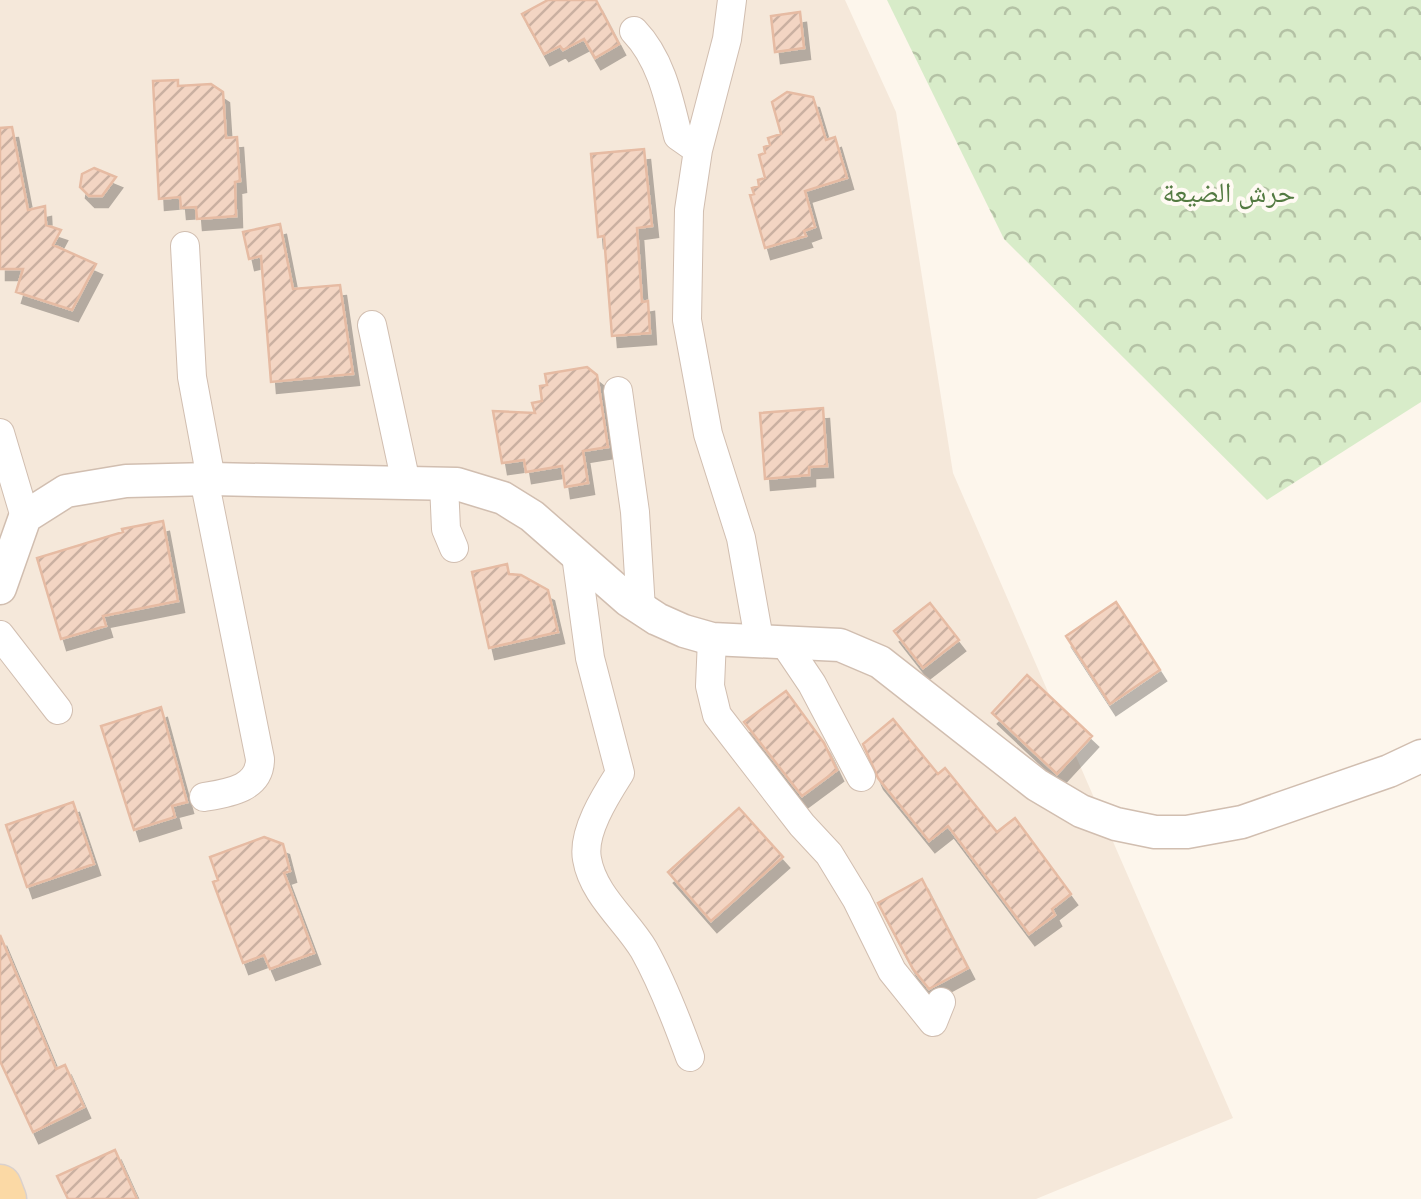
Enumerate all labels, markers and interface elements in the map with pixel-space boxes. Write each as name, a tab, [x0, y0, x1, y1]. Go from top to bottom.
park label: حرش الضيعة	[1163, 173, 1295, 210]

